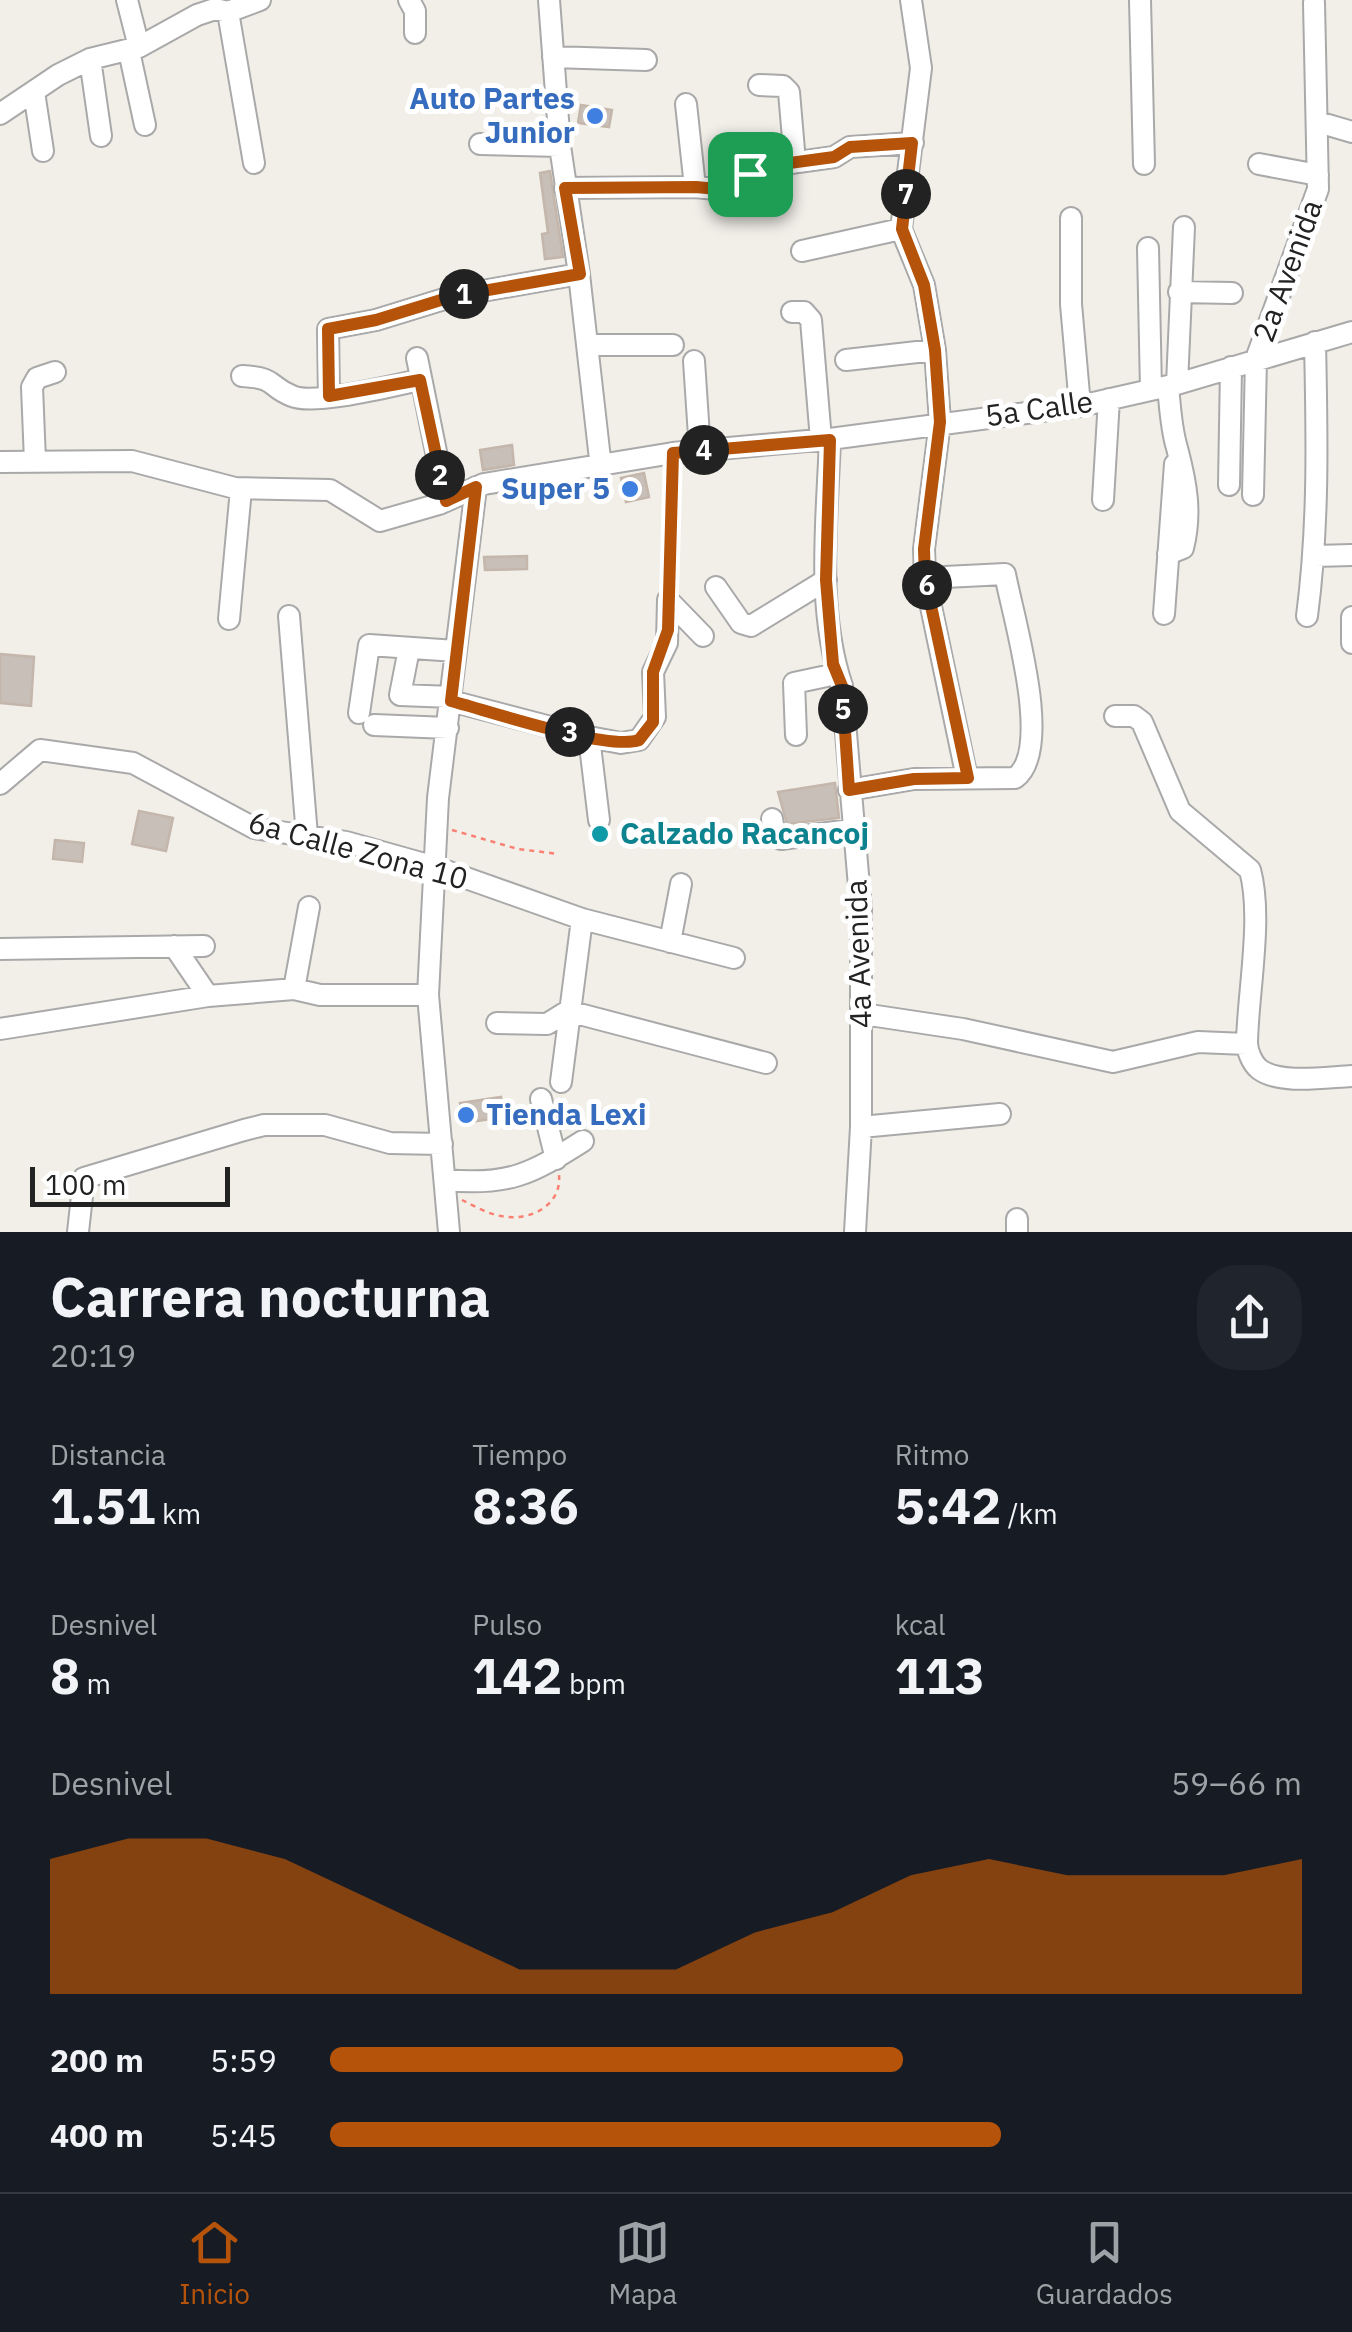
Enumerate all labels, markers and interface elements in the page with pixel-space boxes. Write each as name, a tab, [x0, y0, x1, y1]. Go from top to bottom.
place label: Auto Partes Junior	[409, 78, 575, 151]
marker: Auto Partes Junior	[584, 105, 606, 127]
pin	[708, 132, 793, 217]
icon: arrive	[723, 147, 778, 202]
pin: 7	[881, 169, 931, 219]
text: 7	[898, 175, 914, 212]
street label: 2a Avenida	[1243, 194, 1330, 347]
pin: 1	[439, 269, 489, 319]
text: 1	[456, 275, 472, 312]
street label: 5a Calle	[982, 381, 1095, 434]
pin: 4	[679, 425, 729, 475]
text: 4	[696, 431, 712, 468]
pin: 2	[415, 450, 465, 500]
text: 2	[432, 456, 448, 493]
place label: Super 5	[501, 468, 610, 507]
marker: Super 5	[619, 478, 641, 500]
pin: 6	[902, 560, 952, 610]
text: 6	[919, 566, 935, 603]
pin: 5	[818, 684, 868, 734]
text: 5	[835, 690, 851, 727]
pin: 3	[545, 707, 595, 757]
text: 3	[562, 713, 578, 750]
street label: 6a Calle Zona 10	[244, 802, 472, 898]
place label: Calzado Racancoj	[620, 813, 869, 852]
marker: Calzado Racancoj	[589, 823, 611, 845]
street label: 4a Avenida	[835, 879, 880, 1029]
place label: Tienda Lexi	[486, 1094, 647, 1133]
marker: Tienda Lexi	[455, 1104, 477, 1126]
scale bar	[30, 1162, 230, 1206]
text: 100 m	[45, 1166, 126, 1203]
text: Carrera nocturna	[50, 1261, 490, 1332]
button: share	[1197, 1265, 1302, 1370]
text: 20:19	[50, 1334, 136, 1376]
text: Distancia	[50, 1436, 166, 1473]
text: Tiempo	[472, 1436, 567, 1473]
text: Ritmo	[895, 1436, 970, 1473]
text: 1.51	[50, 1473, 156, 1538]
text: 8:36	[472, 1473, 579, 1538]
text: 5:42	[895, 1473, 1001, 1538]
text: km	[156, 1495, 201, 1532]
text: /km	[1001, 1495, 1058, 1532]
text: Desnivel	[50, 1606, 157, 1643]
text: Pulso	[472, 1606, 542, 1643]
text: kcal	[895, 1606, 946, 1643]
text: 8	[50, 1643, 80, 1708]
text: 142	[472, 1643, 562, 1708]
text: 113	[895, 1643, 985, 1708]
text: m	[80, 1665, 111, 1702]
text: bpm	[562, 1665, 626, 1702]
text: Desnivel	[50, 1762, 173, 1804]
text: 59–66 m	[1171, 1762, 1302, 1804]
text: 200 m	[50, 2039, 144, 2081]
text: 5:59	[210, 2039, 277, 2081]
text: 400 m	[50, 2114, 144, 2156]
text: 5:45	[210, 2114, 277, 2156]
tab: Inicio	[179, 2215, 250, 2312]
tab: Mapa	[608, 2215, 677, 2312]
tab: Guardados	[1036, 2215, 1173, 2312]

